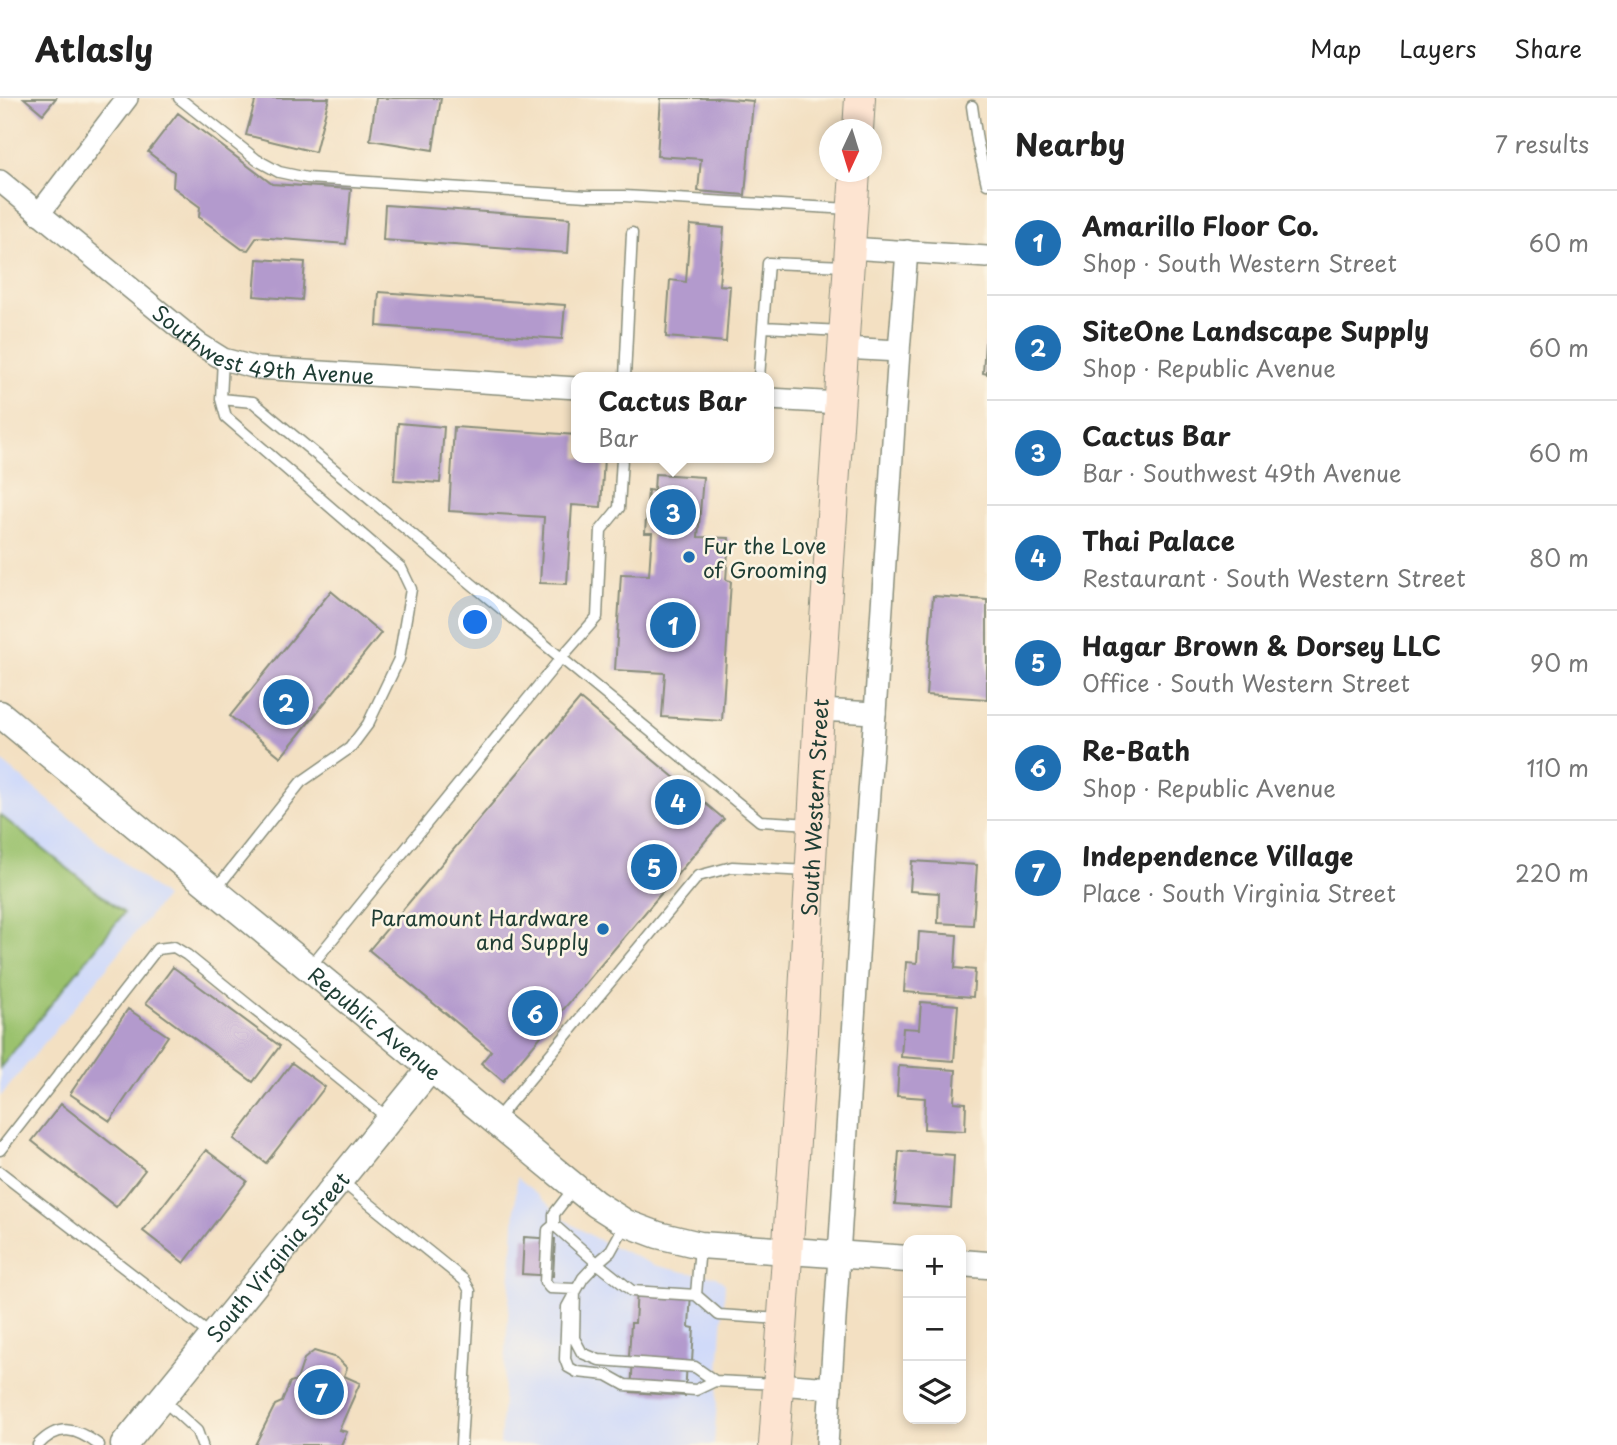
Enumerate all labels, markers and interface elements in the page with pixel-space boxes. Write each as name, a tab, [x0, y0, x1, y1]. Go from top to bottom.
text: Atlasly	[35, 23, 153, 73]
text: Map	[1310, 30, 1361, 66]
text: Layers	[1399, 30, 1476, 66]
text: Share	[1514, 30, 1582, 66]
north arrow	[819, 119, 882, 182]
text: Nearby	[1015, 121, 1125, 166]
text: 7 results	[1495, 126, 1589, 161]
text: Amarillo Floor Co.	[1082, 206, 1319, 245]
text: 1	[1033, 225, 1044, 260]
text: 60 m	[1529, 225, 1589, 260]
text: Shop · South Western Street	[1082, 245, 1397, 280]
street label: Southwest 49th Avenue	[146, 297, 375, 391]
text: SiteOne Landscape Supply	[1082, 311, 1429, 350]
text: 2	[1030, 330, 1046, 365]
text: 60 m	[1529, 330, 1589, 365]
text: Shop · Republic Avenue	[1082, 350, 1336, 385]
popup	[571, 372, 774, 463]
text: Cactus Bar	[598, 381, 747, 420]
text: Cactus Bar	[1082, 416, 1231, 455]
text: Bar	[598, 420, 638, 455]
text: 3	[1030, 435, 1046, 470]
text: 60 m	[1529, 435, 1589, 470]
text: Bar · Southwest 49th Avenue	[1082, 455, 1401, 490]
pin: 3	[650, 486, 696, 538]
text: Thai Palace	[1082, 521, 1235, 560]
place label: Fur the Love of Grooming	[703, 529, 827, 585]
text: 4	[1030, 540, 1046, 575]
text: 80 m	[1529, 540, 1589, 575]
marker: Fur the Love of Grooming	[681, 549, 697, 565]
text: Restaurant · South Western Street	[1082, 560, 1466, 595]
pin: 1	[650, 599, 696, 651]
your location	[458, 605, 492, 639]
text: Hagar Brown & Dorsey LLC	[1082, 626, 1441, 665]
text: 5	[1031, 645, 1045, 680]
text: 90 m	[1530, 645, 1589, 680]
text: Office · South Western Street	[1082, 665, 1410, 700]
pin: 2	[263, 676, 309, 728]
street label: South Western Street	[792, 697, 836, 917]
text: Re-Bath	[1082, 731, 1190, 770]
text: 6	[1030, 750, 1046, 785]
text: 110 m	[1527, 750, 1589, 785]
text: Shop · Republic Avenue	[1082, 770, 1336, 805]
pin: 4	[655, 776, 701, 828]
text: Independence Village	[1082, 836, 1353, 875]
pin: 5	[631, 841, 677, 893]
text: 7	[1031, 855, 1045, 890]
text: 220 m	[1515, 855, 1589, 890]
text: Place · South Virginia Street	[1082, 875, 1396, 910]
place label: Paramount Hardware and Supply	[371, 901, 589, 957]
marker: Paramount Hardware and Supply	[595, 921, 611, 937]
street label: Republic Avenue	[302, 958, 449, 1087]
pin: 6	[512, 987, 558, 1039]
street label: South Virginia Street	[198, 1164, 357, 1349]
map controls	[903, 1235, 966, 1424]
button: +	[903, 1235, 966, 1298]
button: −	[903, 1298, 966, 1361]
button: layers	[903, 1361, 966, 1424]
pin: 7	[298, 1366, 344, 1418]

